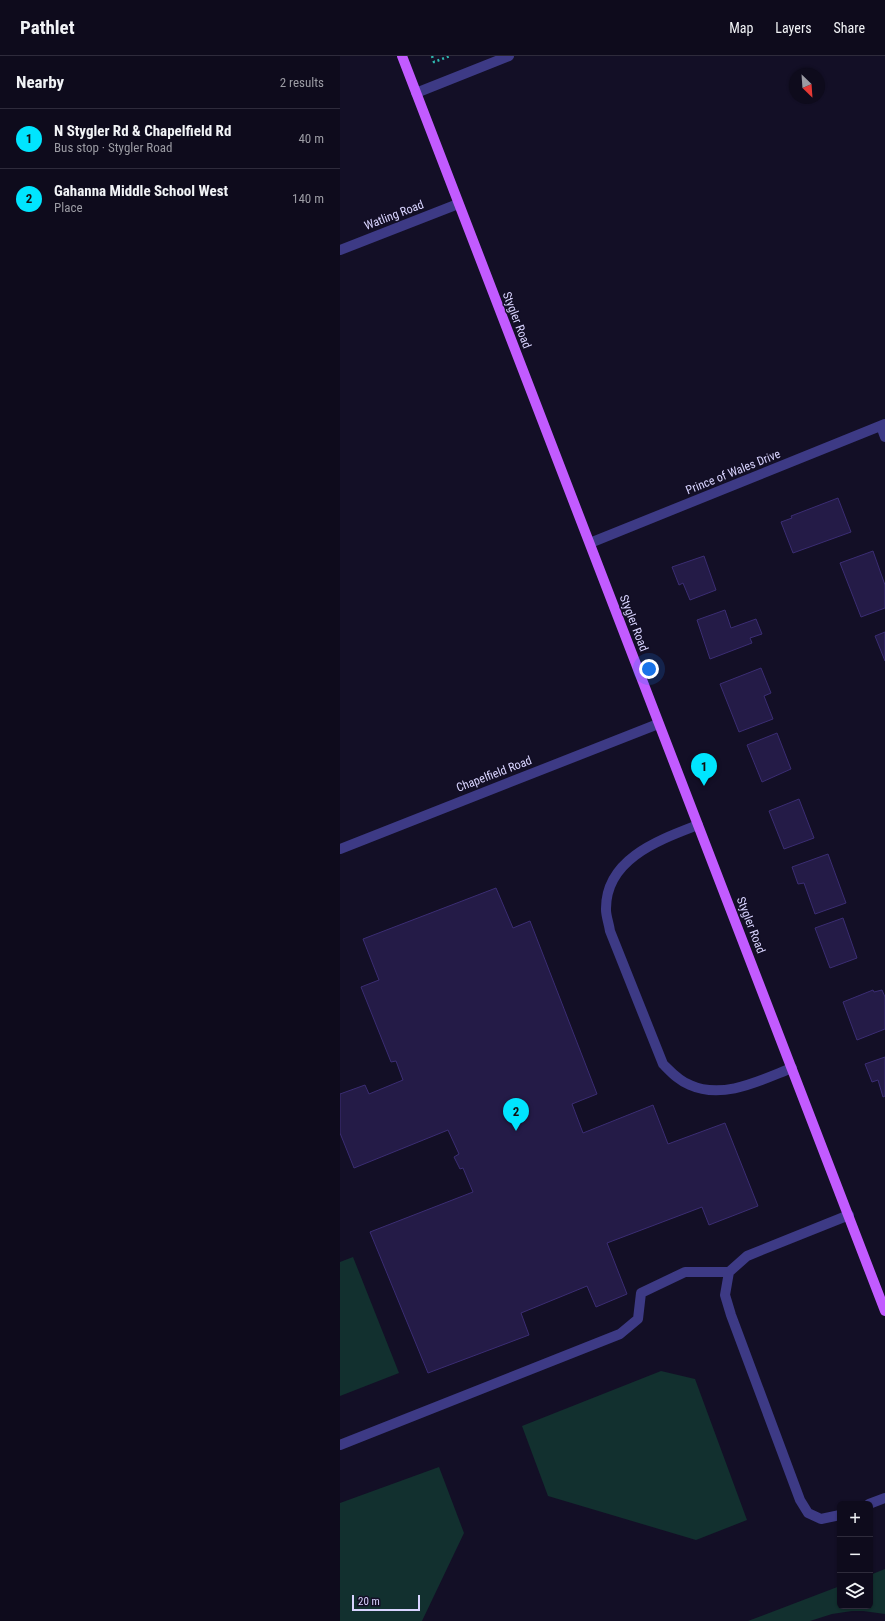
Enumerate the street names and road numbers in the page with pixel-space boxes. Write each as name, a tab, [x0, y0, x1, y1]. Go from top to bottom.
street label: Watling Road	[362, 197, 426, 233]
street label: Stygler Road	[500, 290, 534, 350]
street label: Prince of Wales Drive	[684, 447, 783, 497]
street label: Stygler Road	[617, 593, 651, 653]
street label: Chapelfield Road	[454, 753, 534, 795]
street label: Stygler Road	[734, 895, 768, 955]

